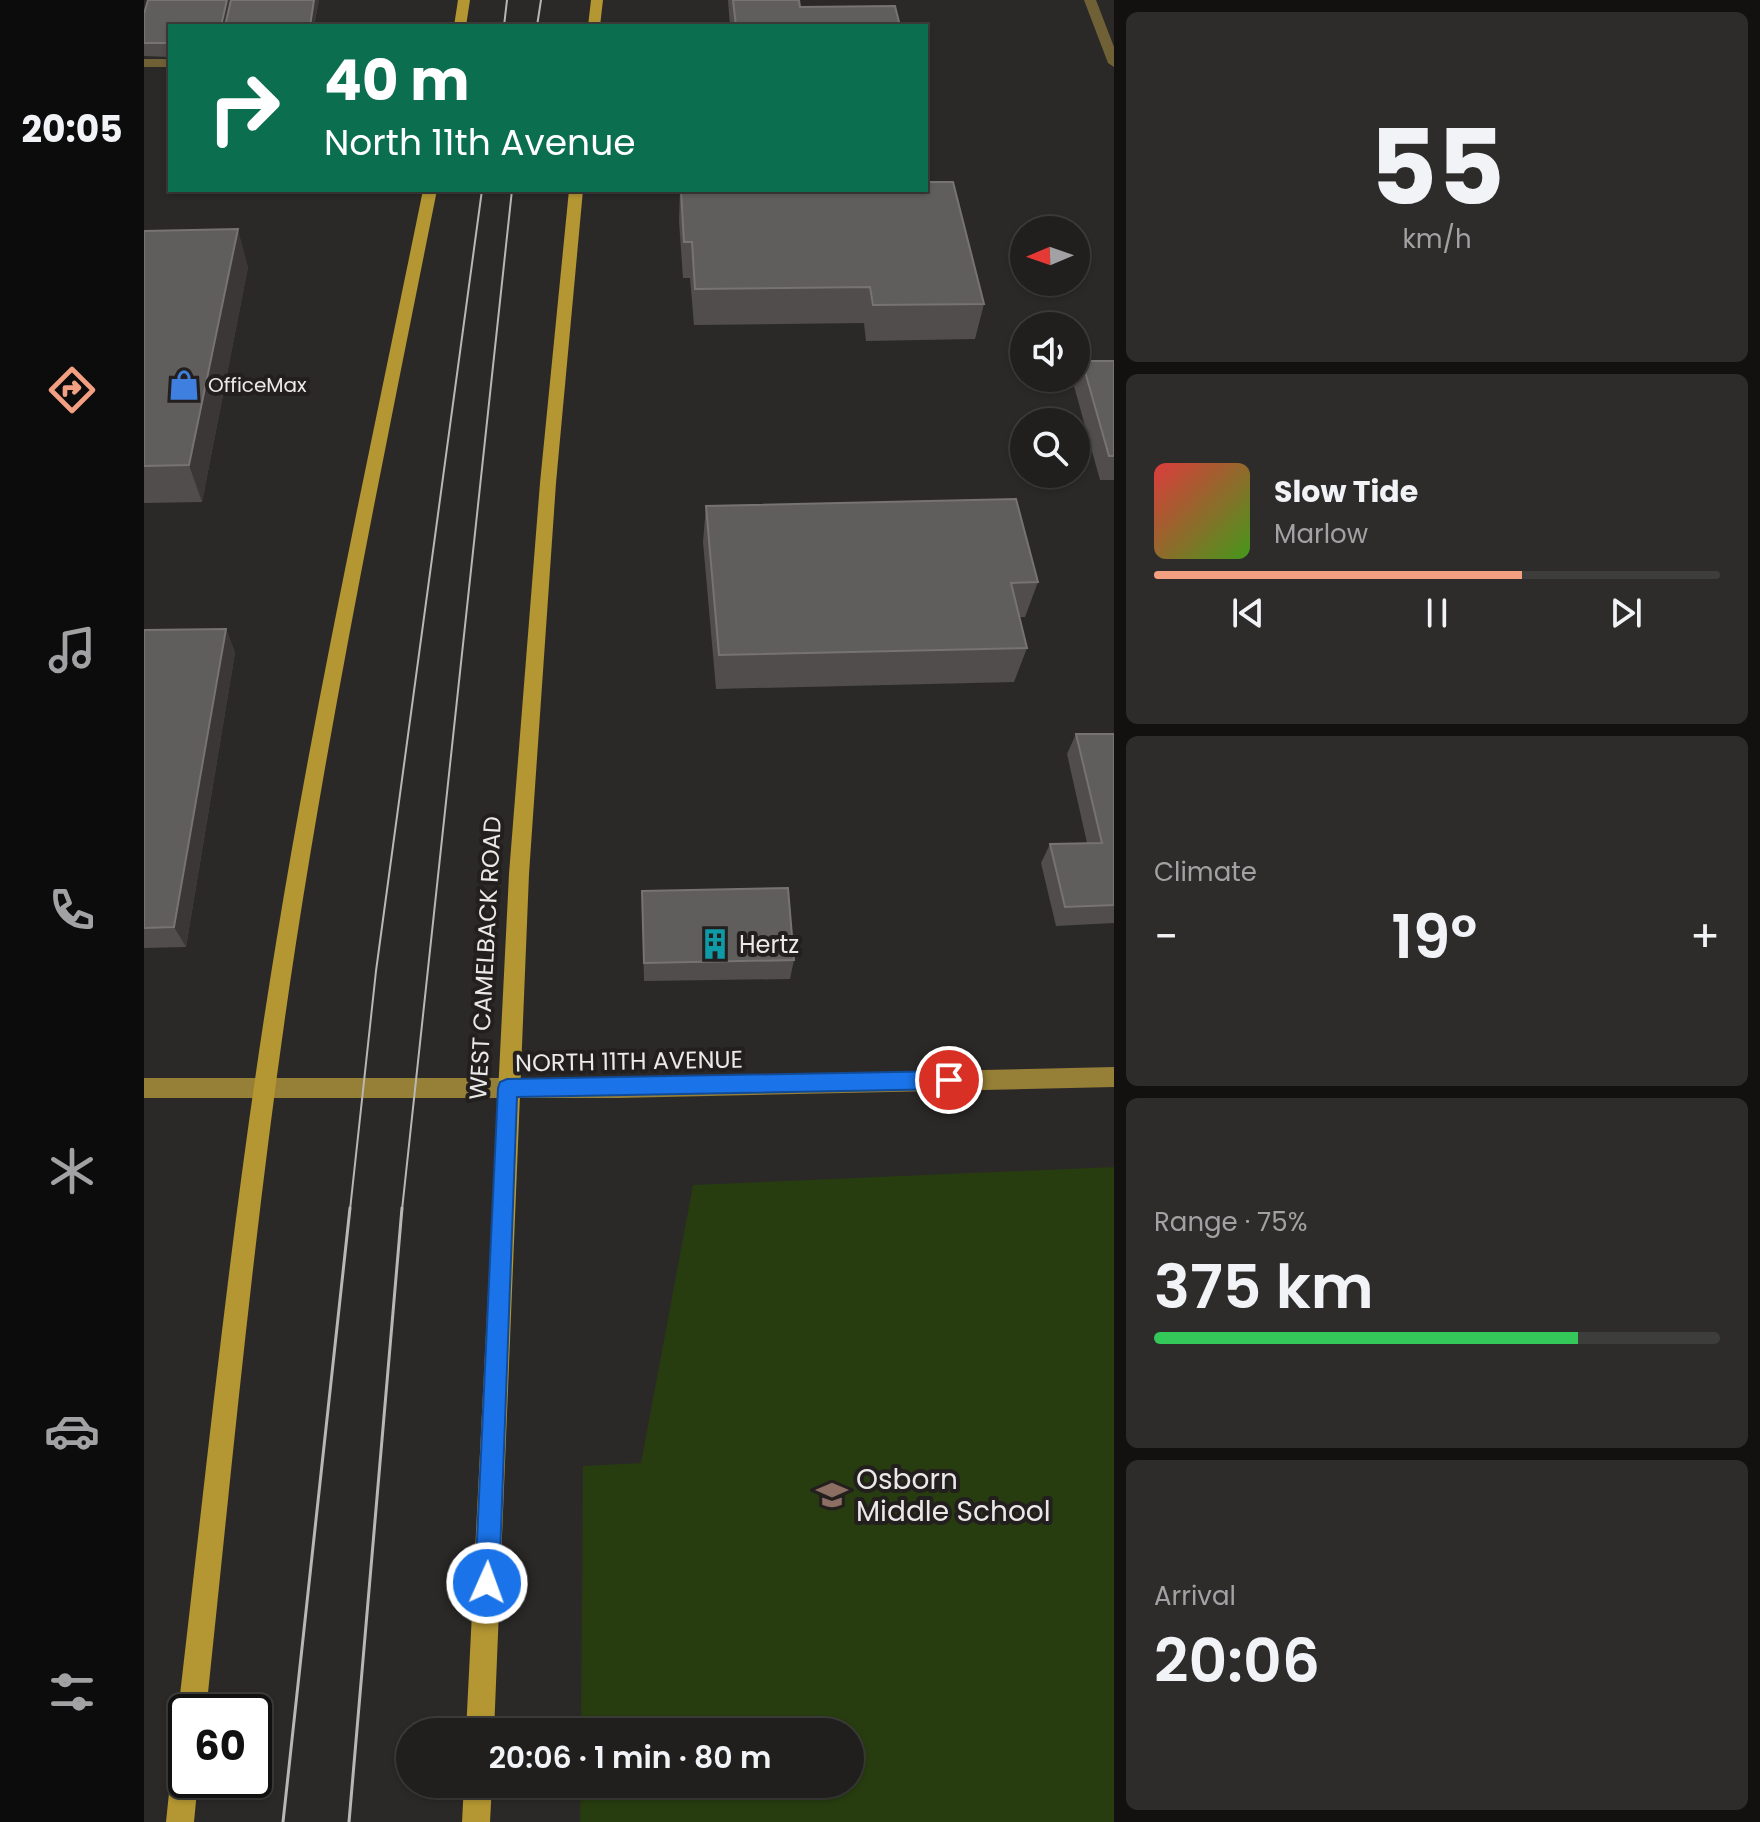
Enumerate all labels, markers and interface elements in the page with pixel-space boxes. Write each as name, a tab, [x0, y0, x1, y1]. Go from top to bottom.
text: 40 m	[324, 41, 470, 120]
icon: right	[192, 56, 296, 160]
text: 55	[1369, 95, 1505, 240]
text: 20:05	[21, 104, 123, 155]
text: North 11th Avenue	[324, 117, 636, 168]
north arrow	[1010, 216, 1090, 296]
map controls	[1010, 216, 1090, 488]
text: km/h	[1402, 221, 1472, 257]
button: sound	[1010, 312, 1090, 392]
icon: directions	[44, 362, 100, 418]
shop icon: OfficeMax	[167, 368, 201, 402]
place label: OfficeMax	[208, 371, 307, 399]
button: search	[1010, 408, 1090, 488]
text: Slow Tide	[1274, 470, 1418, 513]
text: Marlow	[1274, 516, 1368, 552]
icon: previous	[1226, 591, 1270, 635]
icon: pause	[1415, 591, 1459, 635]
icon: next	[1604, 591, 1648, 635]
icon: music	[44, 622, 100, 678]
street label: WEST CAMELBACK ROAD	[461, 815, 509, 1101]
text: Climate	[1154, 854, 1257, 890]
icon: phone	[44, 882, 100, 938]
text: 19°	[1391, 895, 1477, 979]
text: −	[1154, 906, 1178, 967]
text: +	[1690, 906, 1720, 967]
building icon: Hertz	[698, 927, 732, 961]
place label: Hertz	[739, 928, 799, 961]
street label: NORTH 11TH AVENUE	[515, 1043, 743, 1079]
pin	[915, 1046, 983, 1114]
icon: arrive	[927, 1058, 971, 1102]
icon: climate	[44, 1143, 100, 1199]
text: Range · 75%	[1154, 1204, 1307, 1240]
text: 375 km	[1154, 1245, 1374, 1329]
icon: car	[44, 1403, 100, 1459]
place label: Osborn Middle School	[856, 1460, 1051, 1531]
school or university icon: Osborn Middle School	[815, 1478, 849, 1512]
position arrow	[445, 1541, 529, 1625]
text: Arrival	[1154, 1578, 1236, 1614]
text: 20:06	[1154, 1619, 1320, 1703]
icon: filters	[44, 1664, 100, 1720]
speed limit sign: 60	[168, 1694, 272, 1798]
text: 20:06 · 1 min · 80 m	[489, 1736, 771, 1779]

